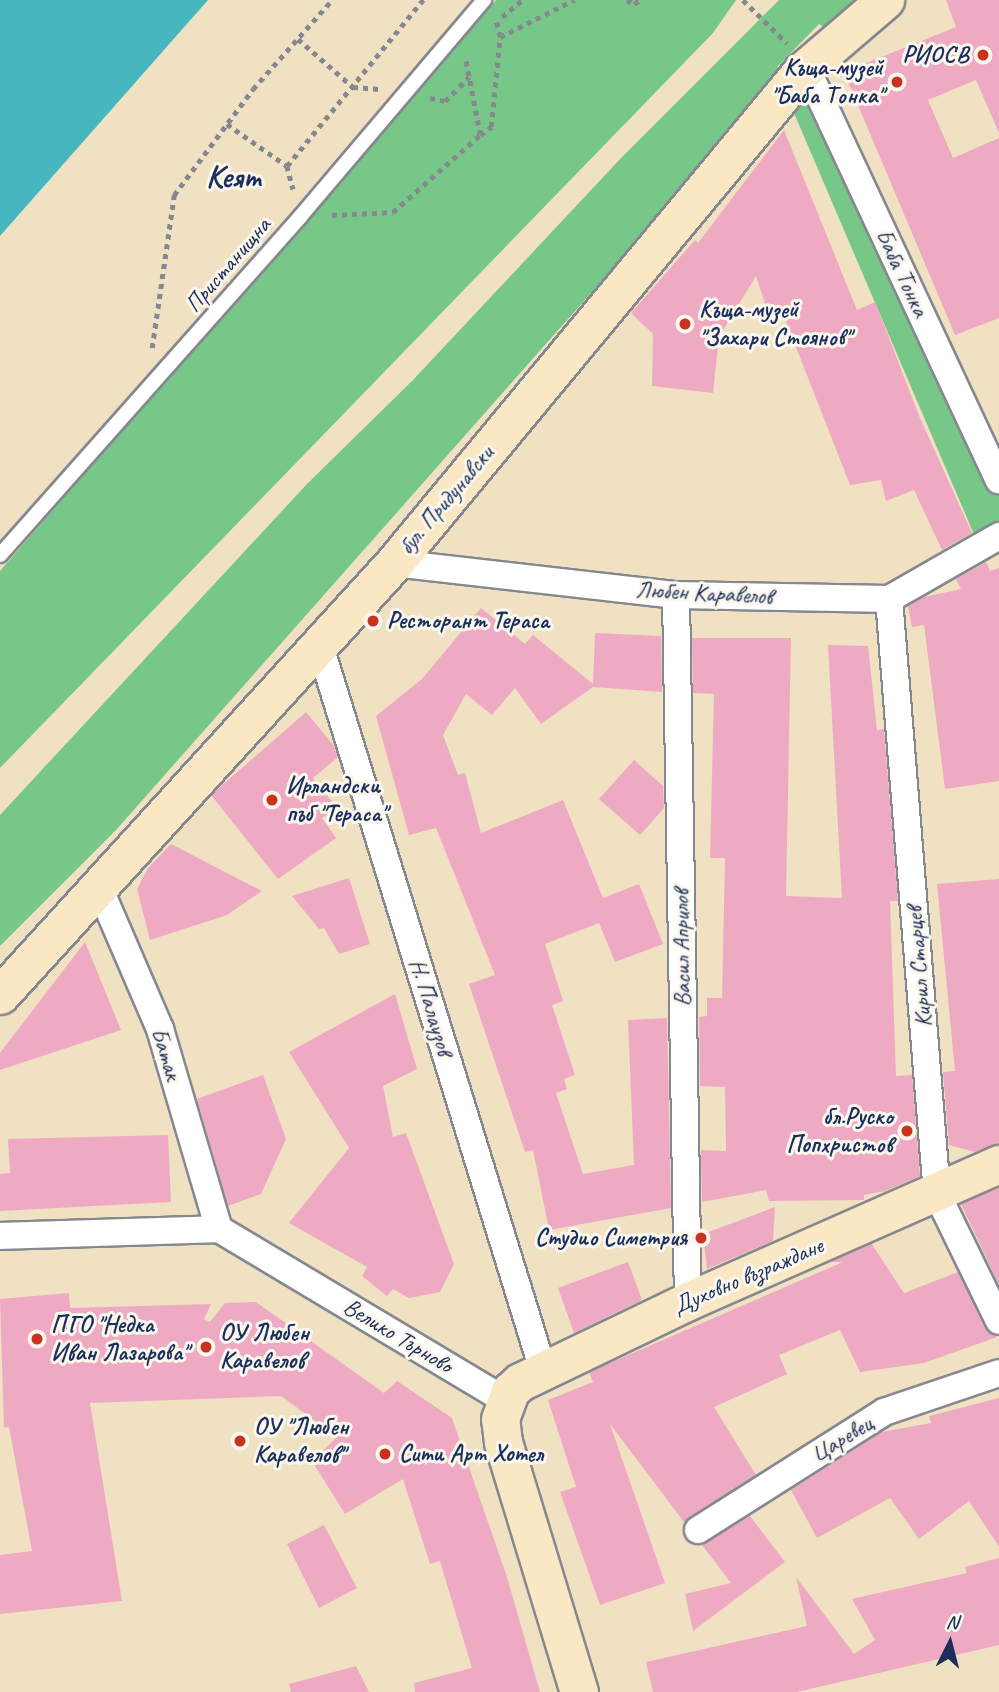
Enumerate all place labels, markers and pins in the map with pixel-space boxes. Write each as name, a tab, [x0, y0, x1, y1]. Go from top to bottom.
place label: РИОСВ	[902, 41, 969, 69]
marker: РИОСВ	[975, 47, 991, 63]
place label: Къща-музей "Баба Тонка"	[775, 54, 883, 110]
marker: Къща-музей "Баба Тонка"	[889, 74, 905, 90]
place label: Къща-музей "Захари Стоянов"	[699, 296, 850, 352]
marker: Къща-музей "Захари Стоянов"	[677, 316, 693, 332]
place label: Ресторант Тераса	[387, 607, 548, 635]
marker: Ресторант Тераса	[365, 613, 381, 629]
place label: Ирландски пъб "Тераса"	[286, 772, 386, 828]
marker: Ирландски пъб "Тераса"	[264, 792, 280, 808]
place label: бл.Руско Попхристов	[787, 1103, 893, 1159]
marker: бл.Руско Попхристов	[899, 1123, 915, 1139]
place label: Студио Симетрия	[533, 1224, 687, 1252]
marker: Студио Симетрия	[693, 1230, 709, 1246]
place label: ПГО "Недка Иван Лазарова"	[51, 1311, 190, 1367]
place label: ОУ Любен Каравелов	[220, 1319, 309, 1375]
marker: ПГО "Недка Иван Лазарова"	[29, 1331, 45, 1347]
marker: ОУ Любен Каравелов	[198, 1339, 214, 1355]
place label: ОУ "Любен Каравелов"	[254, 1413, 348, 1469]
marker: ОУ "Любен Каравелов"	[232, 1433, 248, 1449]
place label: Сити Арт Хотел	[399, 1440, 543, 1468]
marker: Сити Арт Хотел	[377, 1446, 393, 1462]

